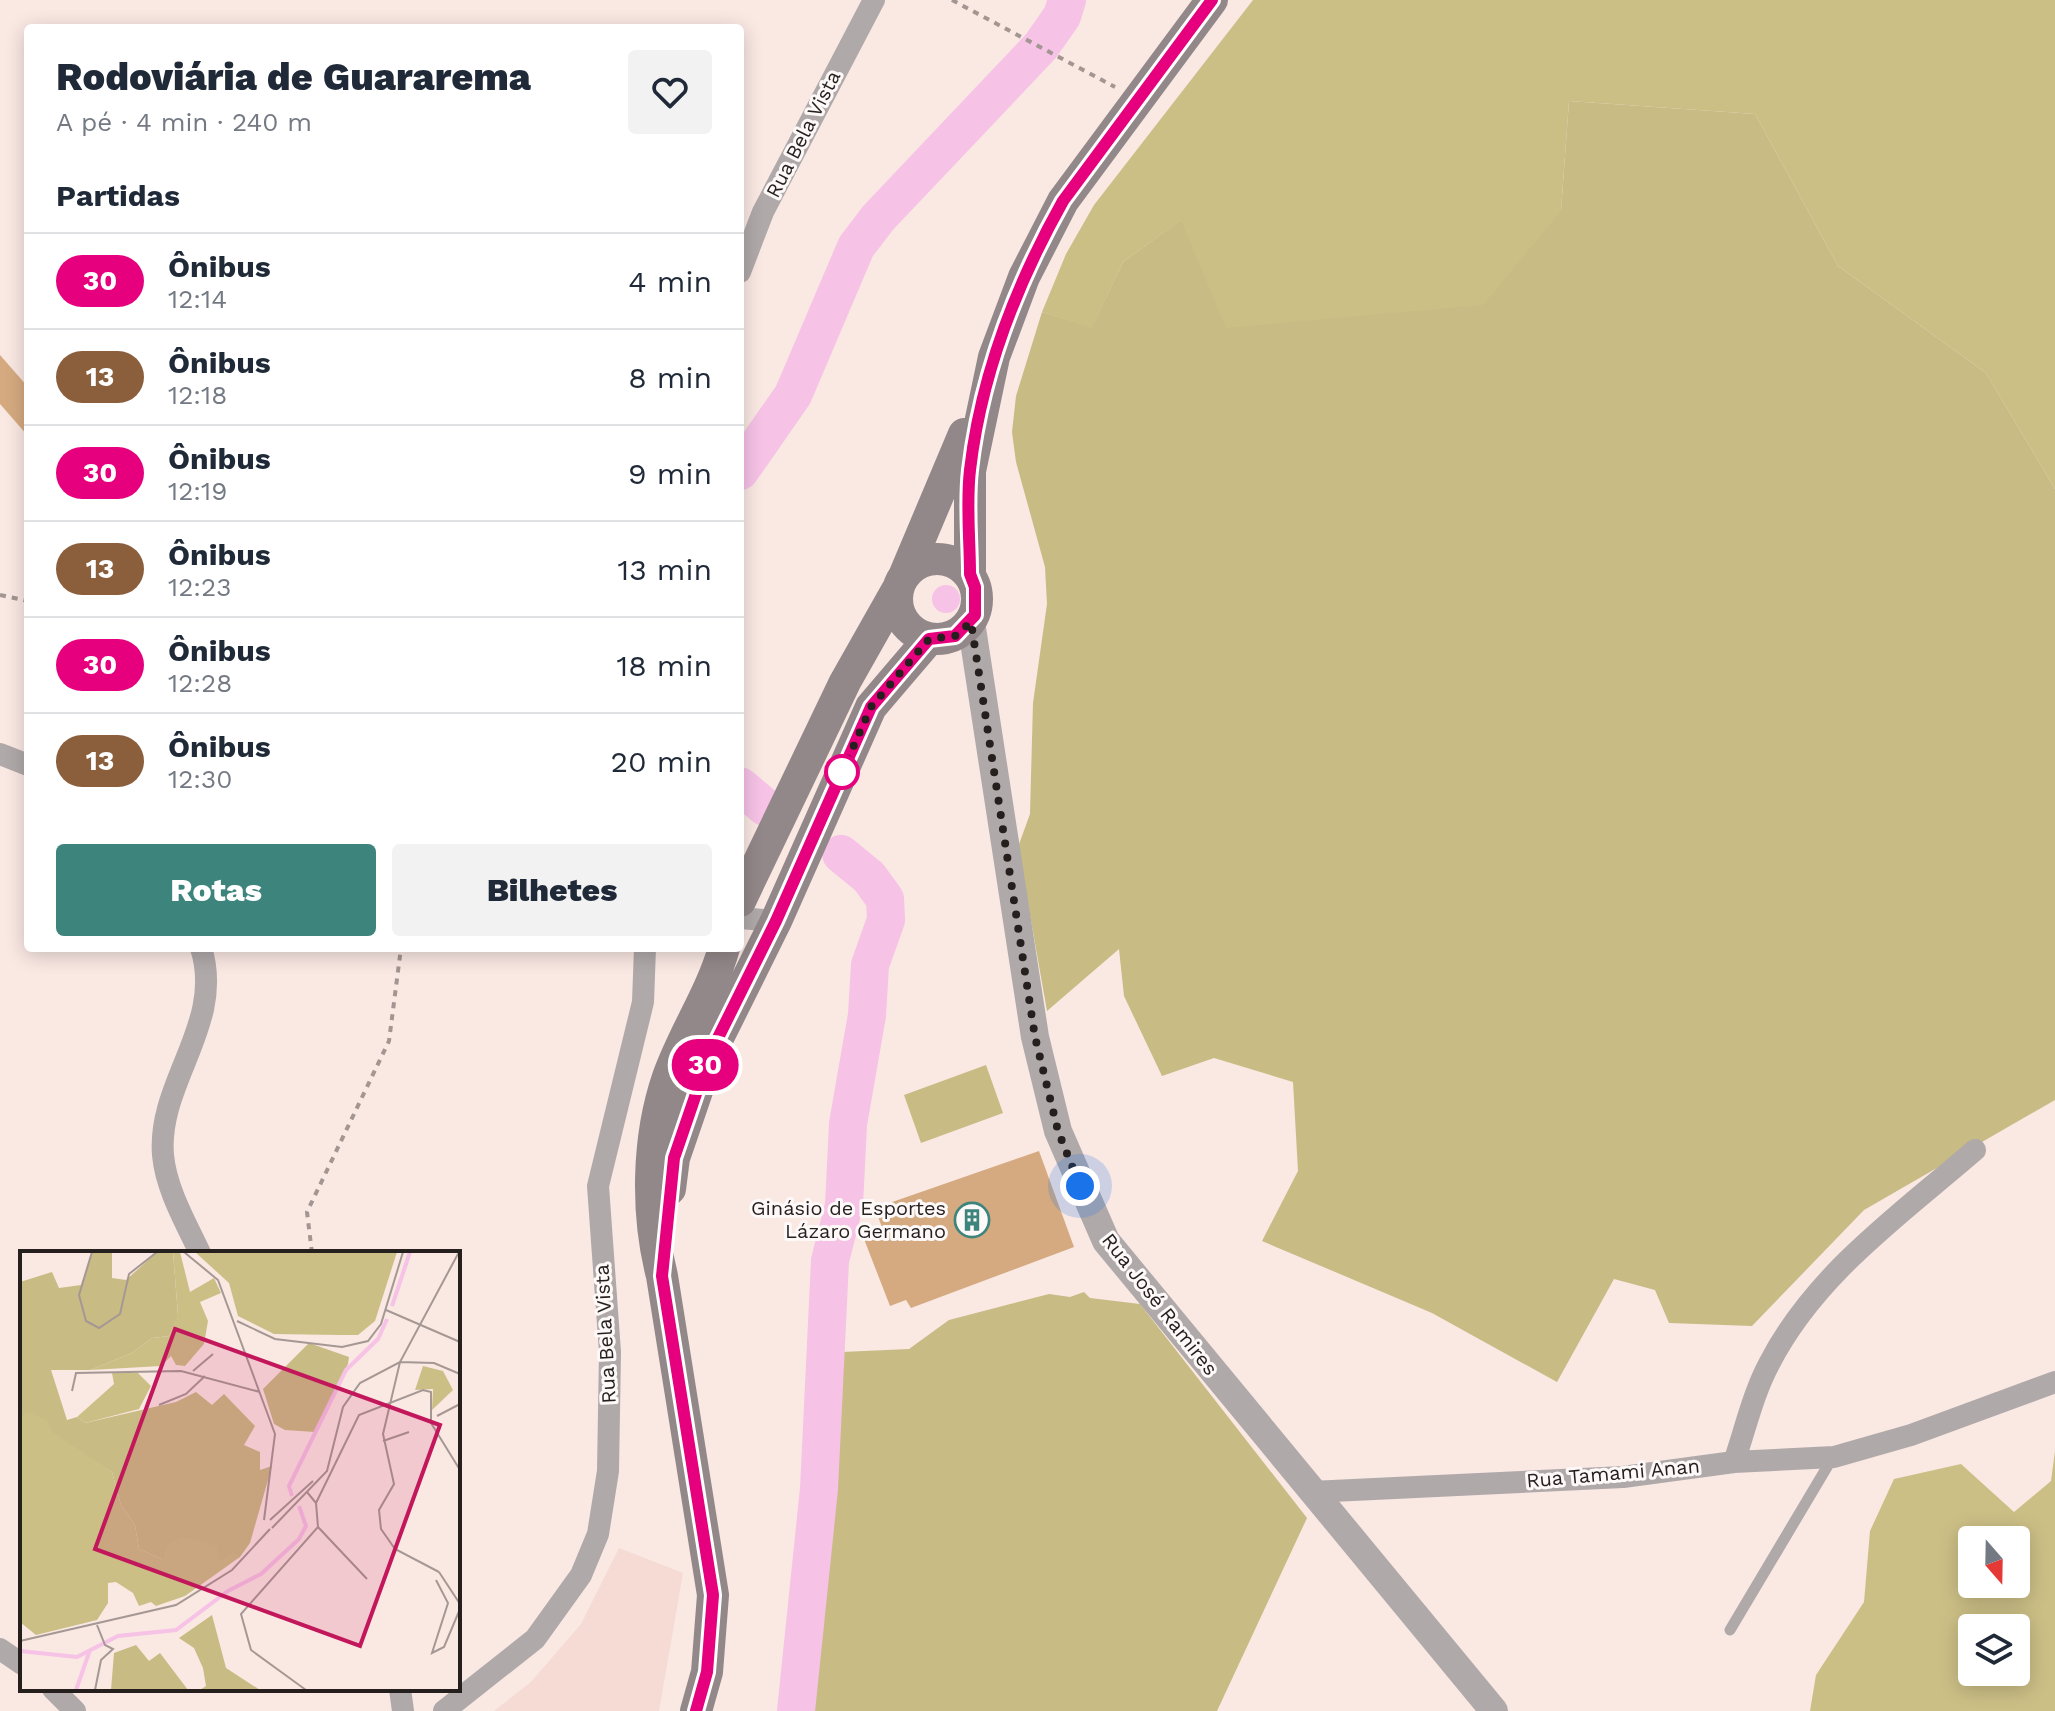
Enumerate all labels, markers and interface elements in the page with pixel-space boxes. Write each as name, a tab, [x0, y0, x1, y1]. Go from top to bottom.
button: heart	[628, 50, 712, 134]
text: Rodoviária de Guararema	[56, 55, 531, 99]
street label: Rua Bela Vista	[761, 66, 845, 202]
text: A pé · 4 min · 240 m	[56, 107, 312, 137]
text: Partidas	[56, 178, 180, 213]
text: Ônibus	[168, 249, 271, 284]
text: 30	[83, 264, 117, 297]
text: 4 min	[628, 264, 712, 299]
text: 12:14	[168, 284, 227, 314]
text: Ônibus	[168, 345, 271, 380]
text: 13	[86, 360, 114, 393]
text: 8 min	[628, 360, 712, 395]
text: 12:18	[168, 380, 227, 410]
text: Ônibus	[168, 441, 271, 476]
text: 30	[83, 456, 117, 489]
text: 9 min	[628, 456, 712, 491]
text: 12:19	[168, 476, 227, 506]
text: Ônibus	[168, 537, 271, 572]
text: 13	[86, 552, 114, 585]
text: 13 min	[617, 552, 712, 587]
text: 12:23	[168, 572, 231, 602]
text: Ônibus	[168, 633, 271, 668]
text: 30	[83, 648, 117, 681]
text: 18 min	[616, 648, 712, 683]
text: 12:28	[168, 668, 232, 698]
text: Ônibus	[168, 729, 271, 764]
text: 13	[86, 744, 114, 777]
text: 20 min	[610, 744, 712, 779]
unlabelled marker	[825, 755, 859, 789]
text: 12:30	[168, 764, 232, 794]
button: Rotas	[56, 844, 376, 936]
button: Bilhetes	[392, 844, 712, 936]
line badge: 30	[669, 1039, 741, 1091]
text: 30	[688, 1048, 722, 1081]
your location	[1060, 1166, 1100, 1206]
place label: Ginásio de Esportes Lázaro Germano	[751, 1196, 946, 1243]
building icon: Ginásio de Esportes Lázaro Germano	[953, 1201, 991, 1239]
street label: Rua José Ramires	[1097, 1228, 1223, 1380]
inset map	[20, 1251, 460, 1691]
street label: Rua Bela Vista	[589, 1264, 621, 1404]
street label: Rua Tamami Anan	[1525, 1453, 1701, 1493]
north arrow	[1958, 1526, 2030, 1598]
map controls	[1958, 1526, 2030, 1686]
button: layers	[1958, 1614, 2030, 1686]

